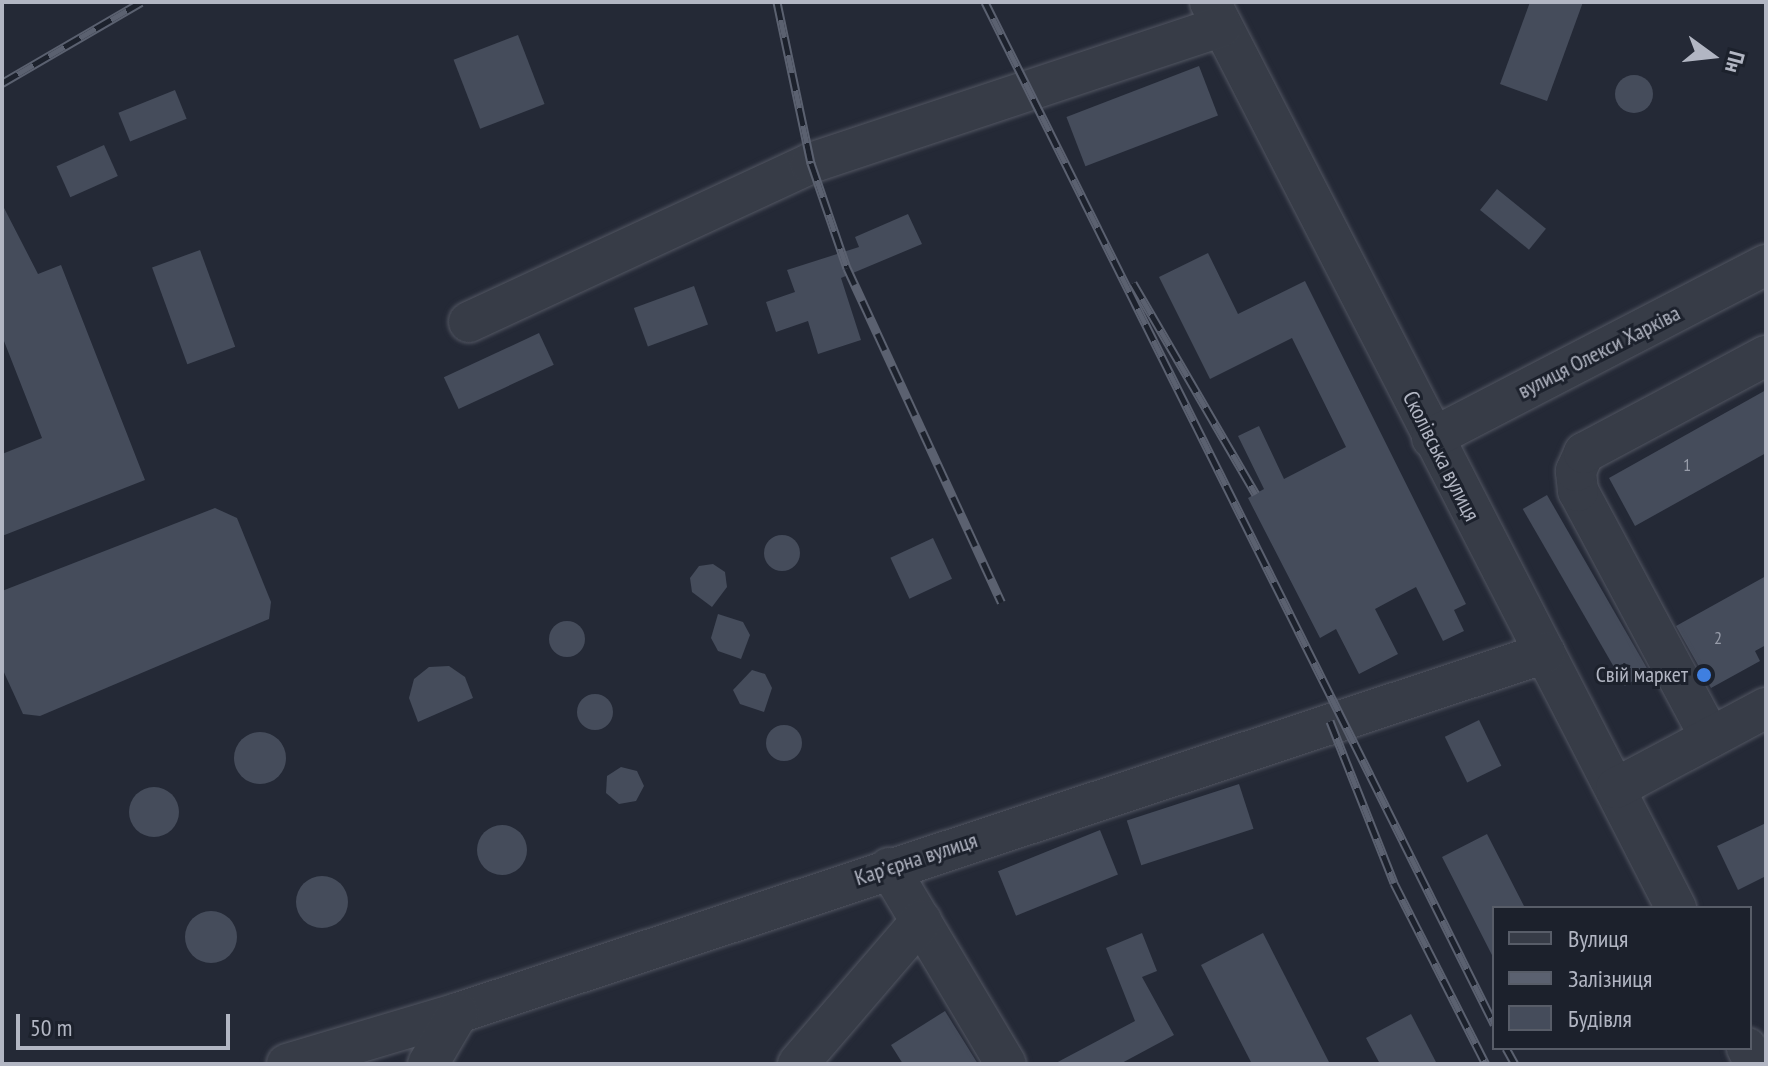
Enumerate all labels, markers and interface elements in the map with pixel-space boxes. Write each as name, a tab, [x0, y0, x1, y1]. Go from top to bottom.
north arrow	[1672, 16, 1752, 96]
text: Пн	[1719, 48, 1751, 76]
street label: вулиця Олекси Харківа	[1513, 300, 1685, 404]
street label: Сколівська вулиця	[1397, 387, 1485, 525]
house number: 1	[1683, 454, 1691, 476]
house number: 2	[1714, 627, 1722, 649]
place label: Свій маркет	[1596, 662, 1688, 688]
marker: Свій маркет	[1695, 666, 1713, 684]
street label: Карʼєрна вулиця	[851, 827, 981, 891]
legend	[1492, 906, 1752, 1050]
text: Вулиця	[1568, 923, 1628, 954]
text: Залізниця	[1568, 963, 1652, 994]
scale bar	[20, 998, 234, 1048]
text: Будівля	[1568, 1003, 1632, 1034]
text: 50 m	[30, 1012, 72, 1043]

